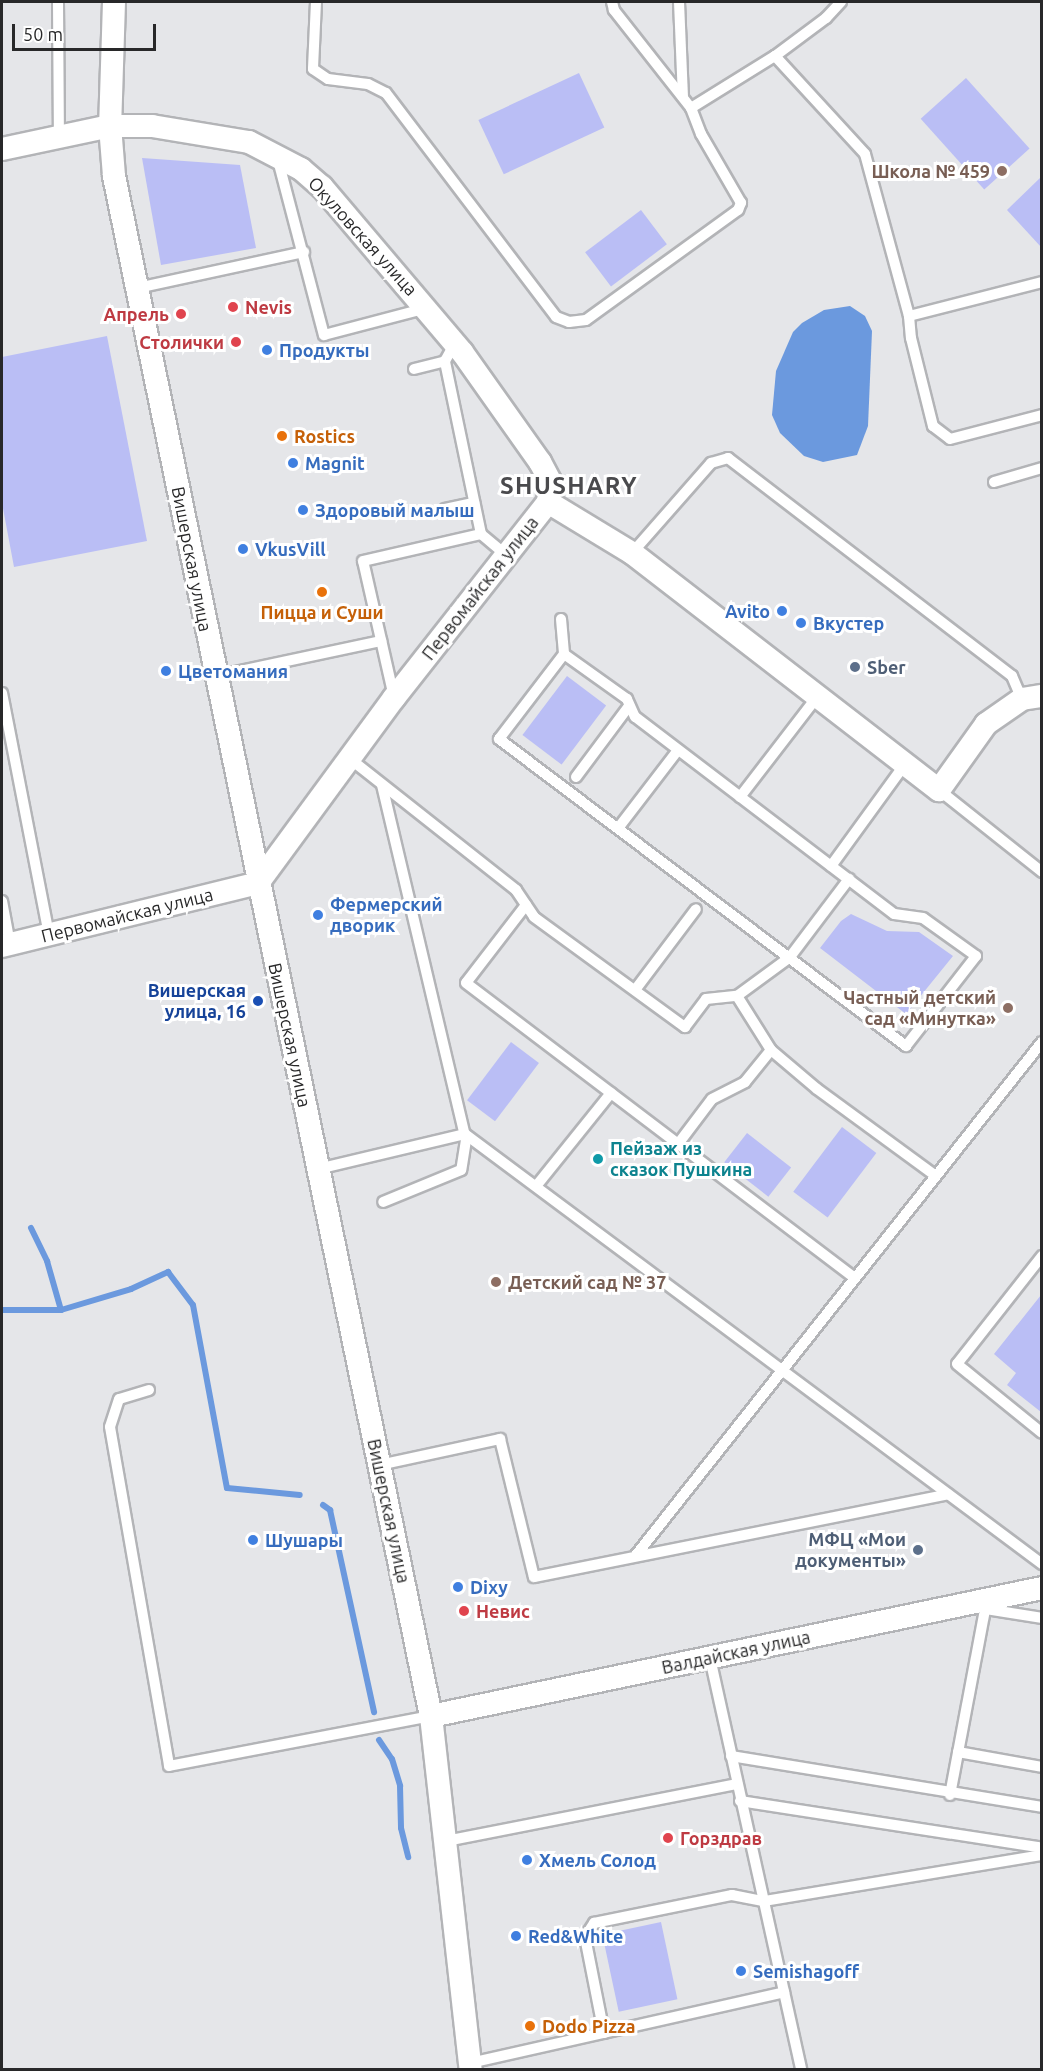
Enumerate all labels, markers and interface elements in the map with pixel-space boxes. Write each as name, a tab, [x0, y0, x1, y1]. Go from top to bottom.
scale bar	[15, 12, 159, 50]
text: 50 m	[23, 24, 63, 44]
place label: Школа № 459	[871, 160, 990, 182]
marker: Школа № 459	[995, 164, 1009, 178]
street label: Окуловская улица	[304, 172, 422, 300]
place label: Nevis	[245, 296, 292, 318]
marker: Nevis	[226, 300, 240, 314]
place label: Апрель	[104, 303, 169, 325]
marker: Апрель	[174, 307, 188, 321]
place label: Столички	[139, 331, 224, 353]
marker: Столички	[229, 335, 243, 349]
place label: Продукты	[279, 339, 369, 361]
marker: Продукты	[260, 343, 274, 357]
place label: Rostics	[294, 425, 355, 447]
marker: Rostics	[275, 429, 289, 443]
place label: Magnit	[305, 452, 365, 474]
marker: Magnit	[286, 456, 300, 470]
district label: SHUSHARY	[500, 472, 638, 500]
street label: Вишерская улица	[167, 485, 217, 633]
place label: Здоровый малыш	[315, 499, 474, 521]
marker: Здоровый малыш	[296, 503, 310, 517]
street label: Первомайская улица	[417, 512, 543, 664]
place label: VkusVill	[255, 538, 326, 560]
marker: VkusVill	[236, 542, 250, 556]
marker: Пицца и Суши	[315, 585, 329, 599]
place label: Avito	[725, 600, 770, 622]
place label: Пицца и Суши	[261, 601, 383, 623]
marker: Avito	[775, 604, 789, 618]
place label: Вкустер	[813, 612, 884, 634]
marker: Вкустер	[794, 616, 808, 630]
place label: Sber	[867, 656, 906, 678]
place label: Цветомания	[178, 660, 288, 682]
marker: Sber	[848, 660, 862, 674]
marker: Цветомания	[159, 664, 173, 678]
street label: Первомайская улица	[39, 883, 215, 947]
place label: Фермерский дворик	[330, 894, 443, 936]
marker: Фермерский дворик	[311, 908, 325, 922]
street label: Вишерская улица	[264, 961, 316, 1109]
place label: Вишерская улица, 16	[148, 980, 246, 1022]
place label: Частный детский сад «Минутка»	[844, 987, 996, 1030]
marker: Вишерская улица, 16	[251, 994, 265, 1008]
marker: Частный детский сад «Минутка»	[1001, 1001, 1015, 1015]
place label: Пейзаж из сказок Пушкина	[610, 1138, 752, 1180]
marker: Пейзаж из сказок Пушкина	[591, 1152, 605, 1166]
place label: Детский сад № 37	[508, 1271, 666, 1293]
marker: Детский сад № 37	[489, 1275, 503, 1289]
street label: Вишерская улица	[363, 1437, 415, 1585]
place label: Шушары	[265, 1529, 343, 1551]
place label: МФЦ «Мои документы»	[795, 1529, 906, 1572]
marker: Шушары	[246, 1533, 260, 1547]
marker: МФЦ «Мои документы»	[911, 1543, 925, 1557]
place label: Dixy	[470, 1576, 508, 1598]
marker: Dixy	[451, 1580, 465, 1594]
place label: Невис	[476, 1600, 530, 1622]
marker: Невис	[457, 1604, 471, 1618]
street label: Валдайская улица	[660, 1626, 812, 1678]
place label: Горздрав	[680, 1827, 762, 1849]
marker: Горздрав	[661, 1831, 675, 1845]
place label: Хмель Солод	[539, 1849, 656, 1871]
marker: Хмель Солод	[520, 1853, 534, 1867]
place label: Red&White	[528, 1925, 623, 1947]
marker: Red&White	[509, 1929, 523, 1943]
place label: Semishagoff	[753, 1960, 859, 1982]
marker: Semishagoff	[734, 1964, 748, 1978]
place label: Dodo Pizza	[542, 2015, 635, 2037]
marker: Dodo Pizza	[523, 2019, 537, 2033]

